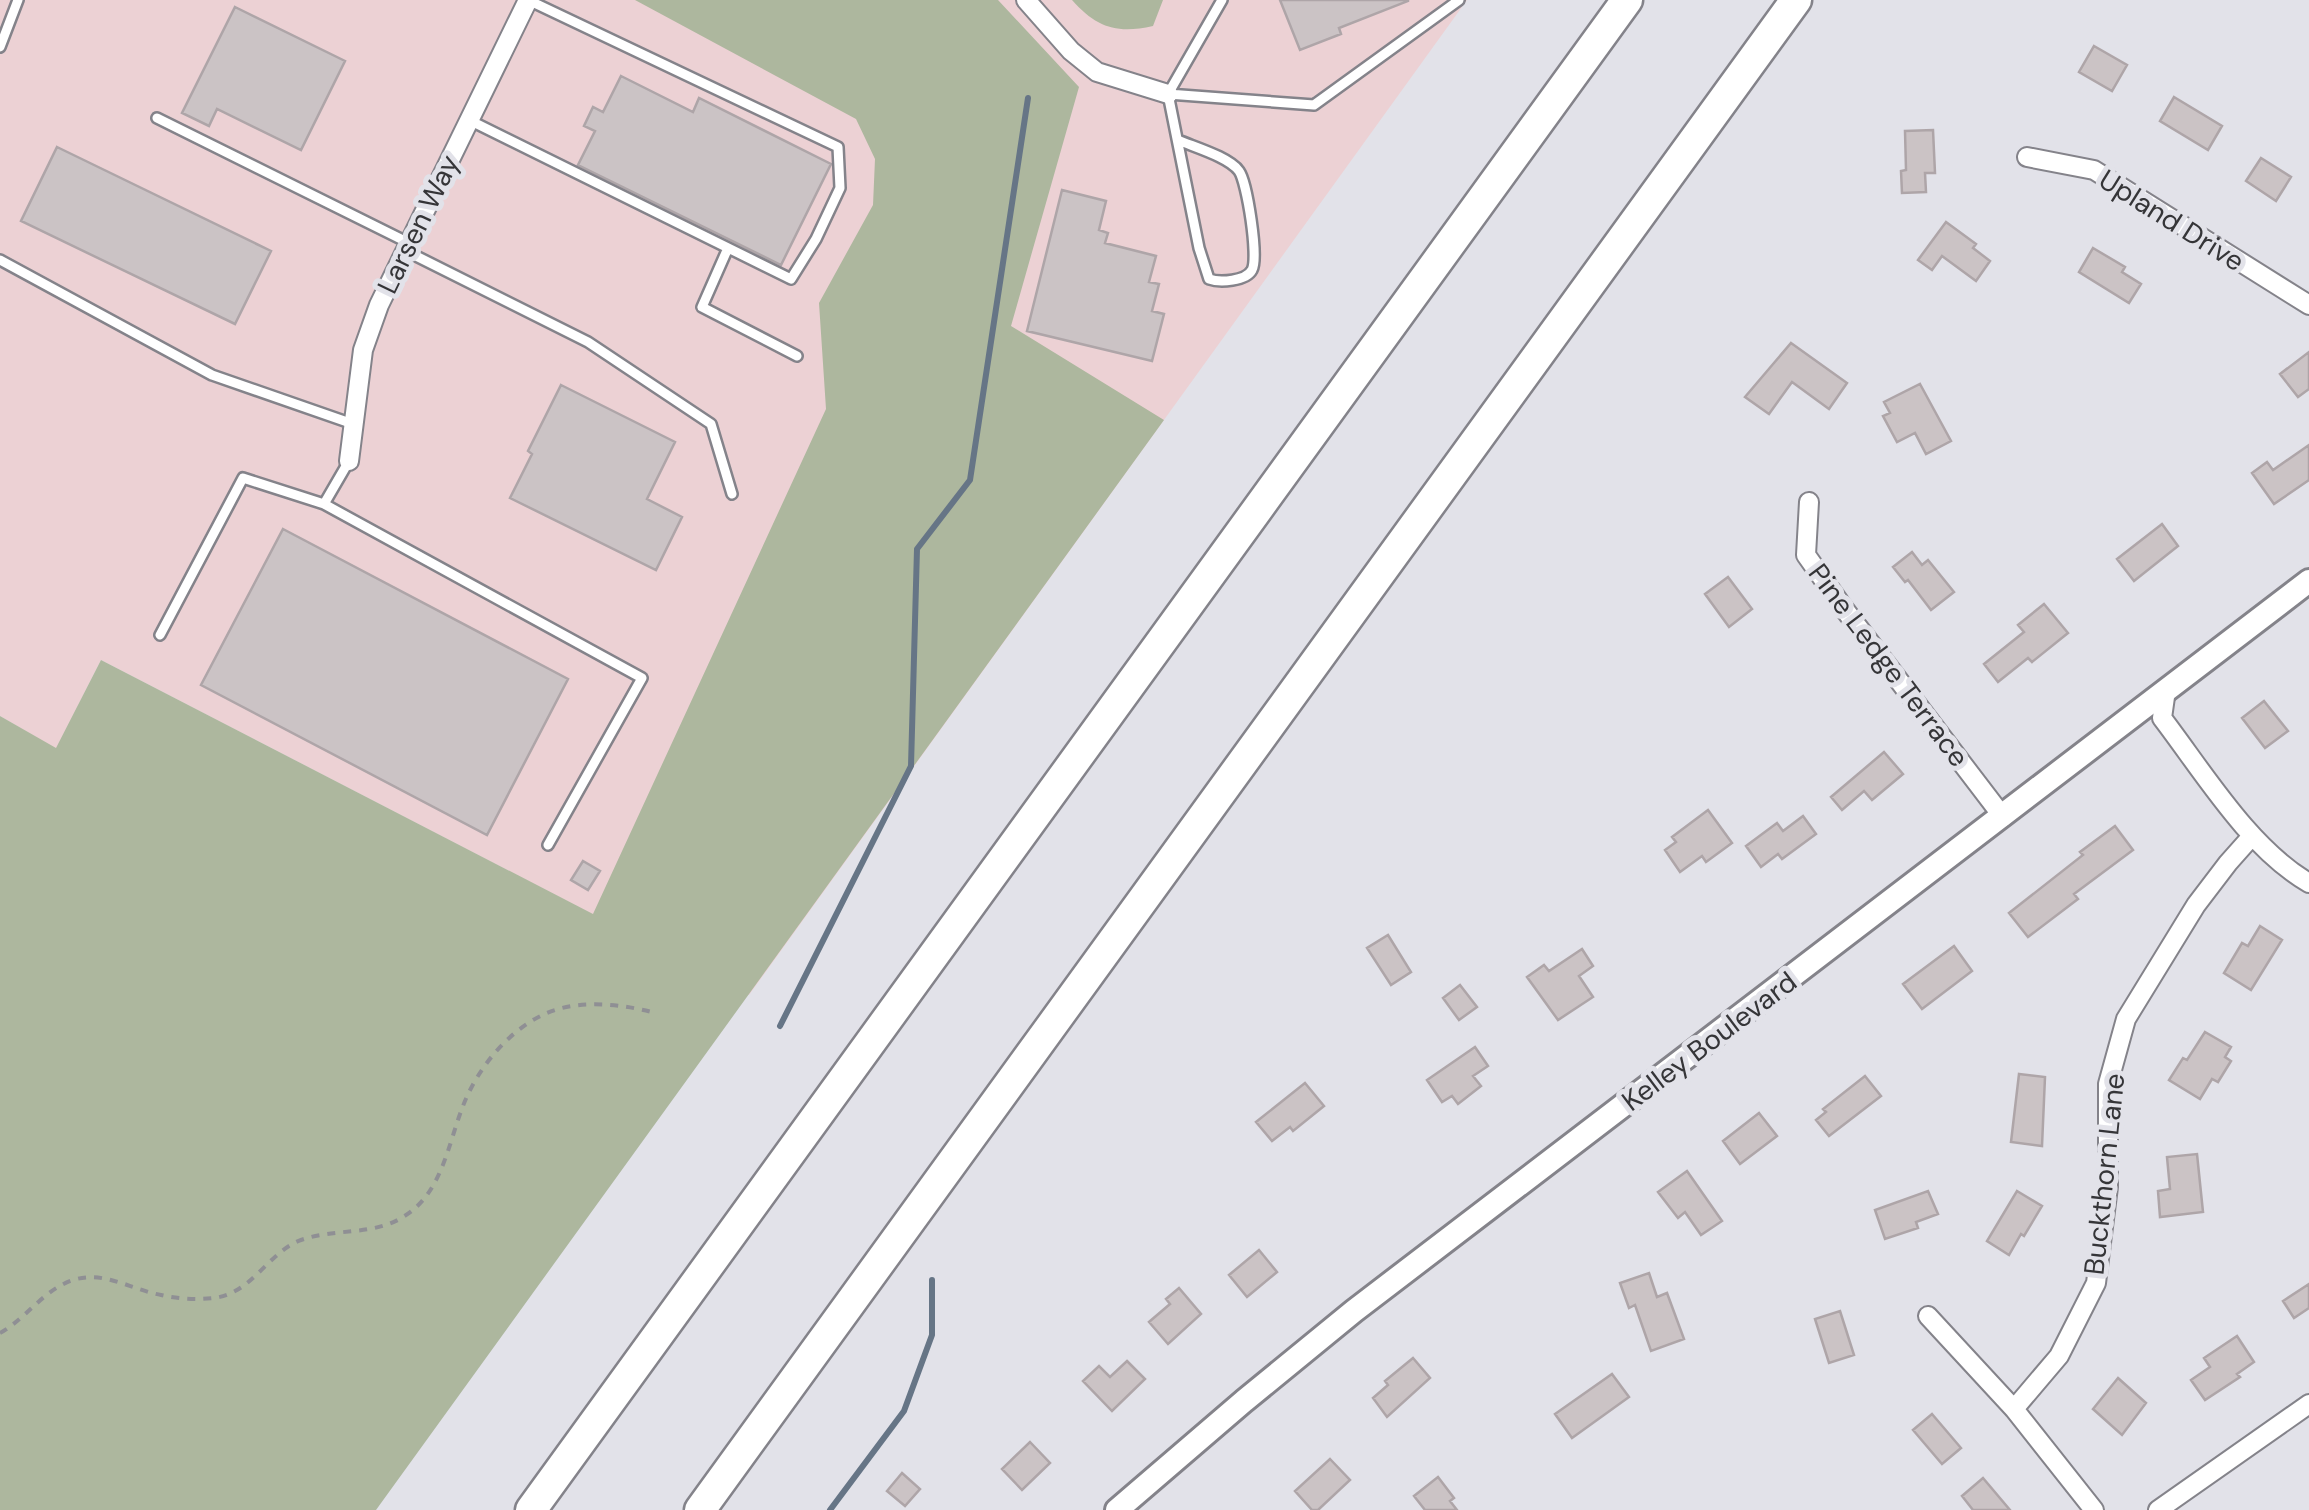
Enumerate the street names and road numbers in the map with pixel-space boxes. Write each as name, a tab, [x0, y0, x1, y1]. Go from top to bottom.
street label: Larsen Way	[369, 149, 468, 300]
street label: Upland Drive	[2092, 161, 2251, 280]
street label: Pine Ledge Terrace	[1800, 556, 1977, 774]
street label: Kelley Boulevard	[1614, 963, 1804, 1119]
street label: Buckthorn Lane	[2076, 1071, 2133, 1277]

